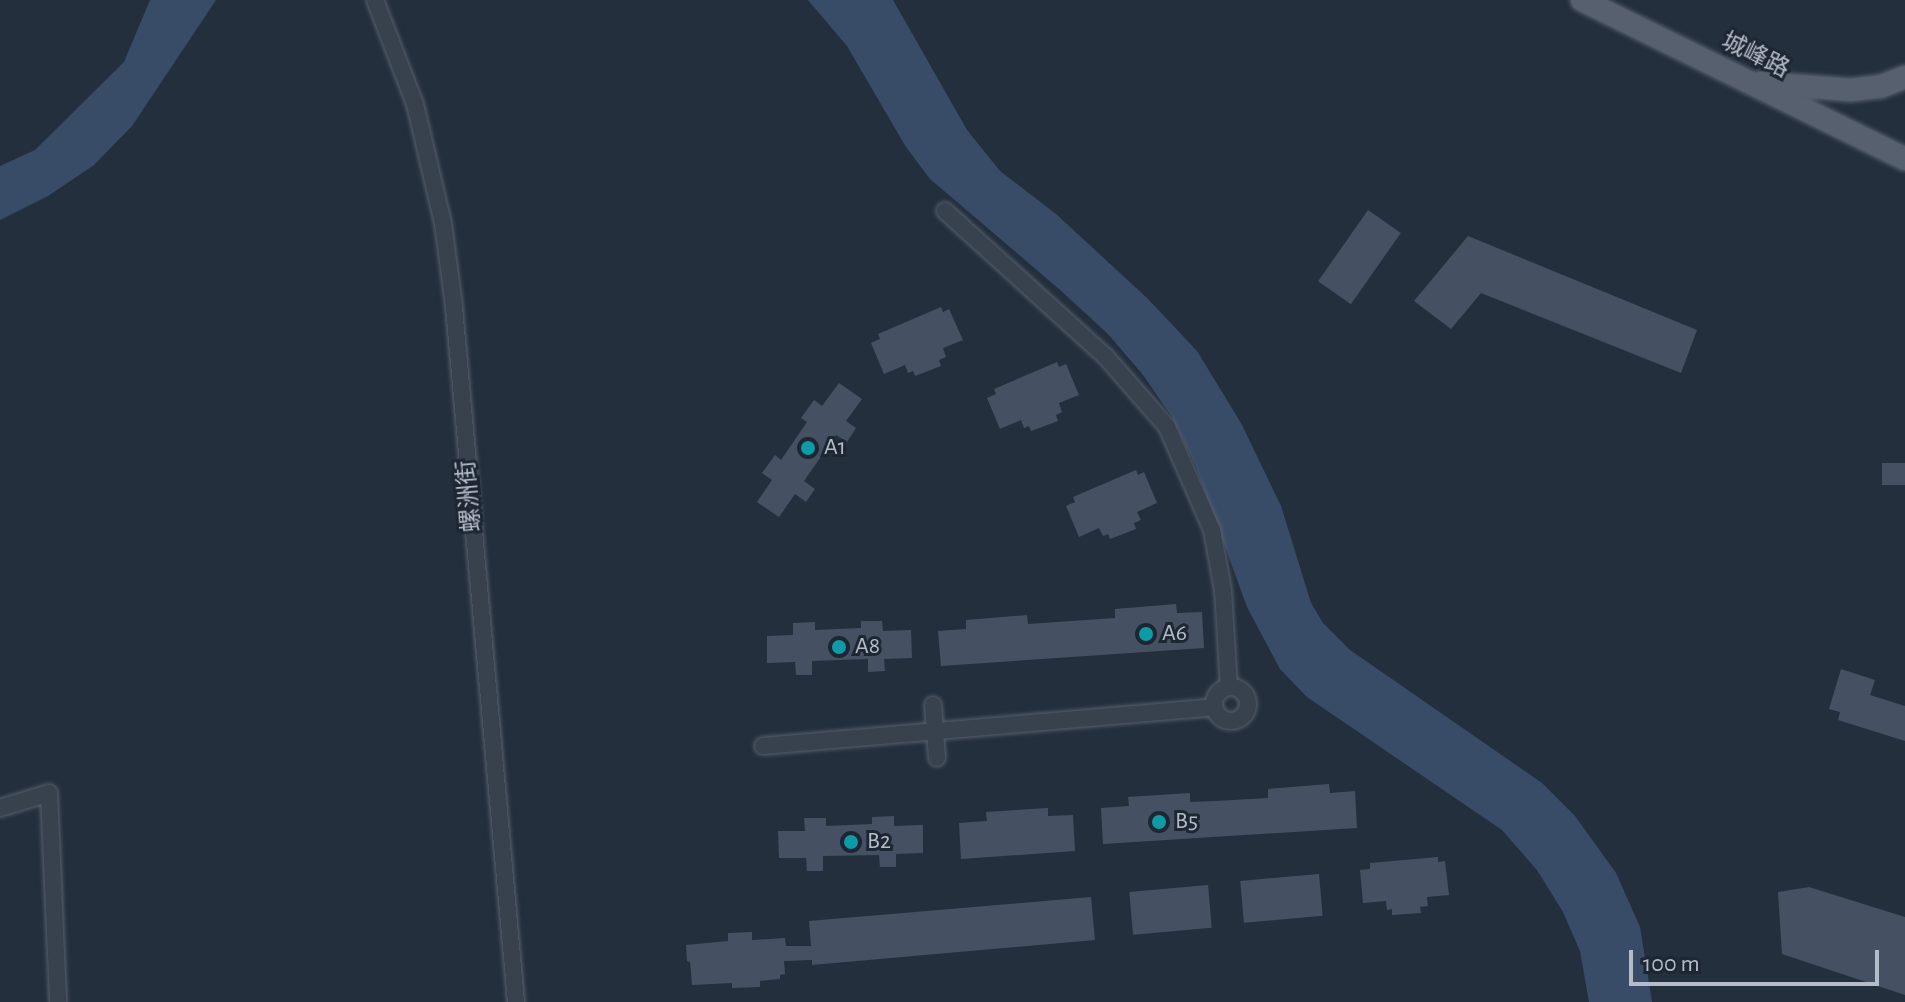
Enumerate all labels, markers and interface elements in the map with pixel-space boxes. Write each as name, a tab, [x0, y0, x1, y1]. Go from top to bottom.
street label: 城峰路	[1716, 27, 1794, 85]
place label: A1	[824, 434, 846, 462]
marker: A1	[799, 439, 817, 457]
street label: 螺洲街	[453, 459, 487, 533]
place label: A6	[1162, 620, 1187, 648]
marker: A6	[1137, 625, 1155, 643]
place label: A8	[855, 633, 880, 661]
marker: A8	[830, 638, 848, 656]
place label: B5	[1175, 808, 1198, 836]
marker: B5	[1150, 813, 1168, 831]
place label: B2	[867, 828, 891, 856]
marker: B2	[842, 833, 860, 851]
scale bar	[1633, 934, 1883, 984]
text: 100 m	[1643, 952, 1700, 976]

